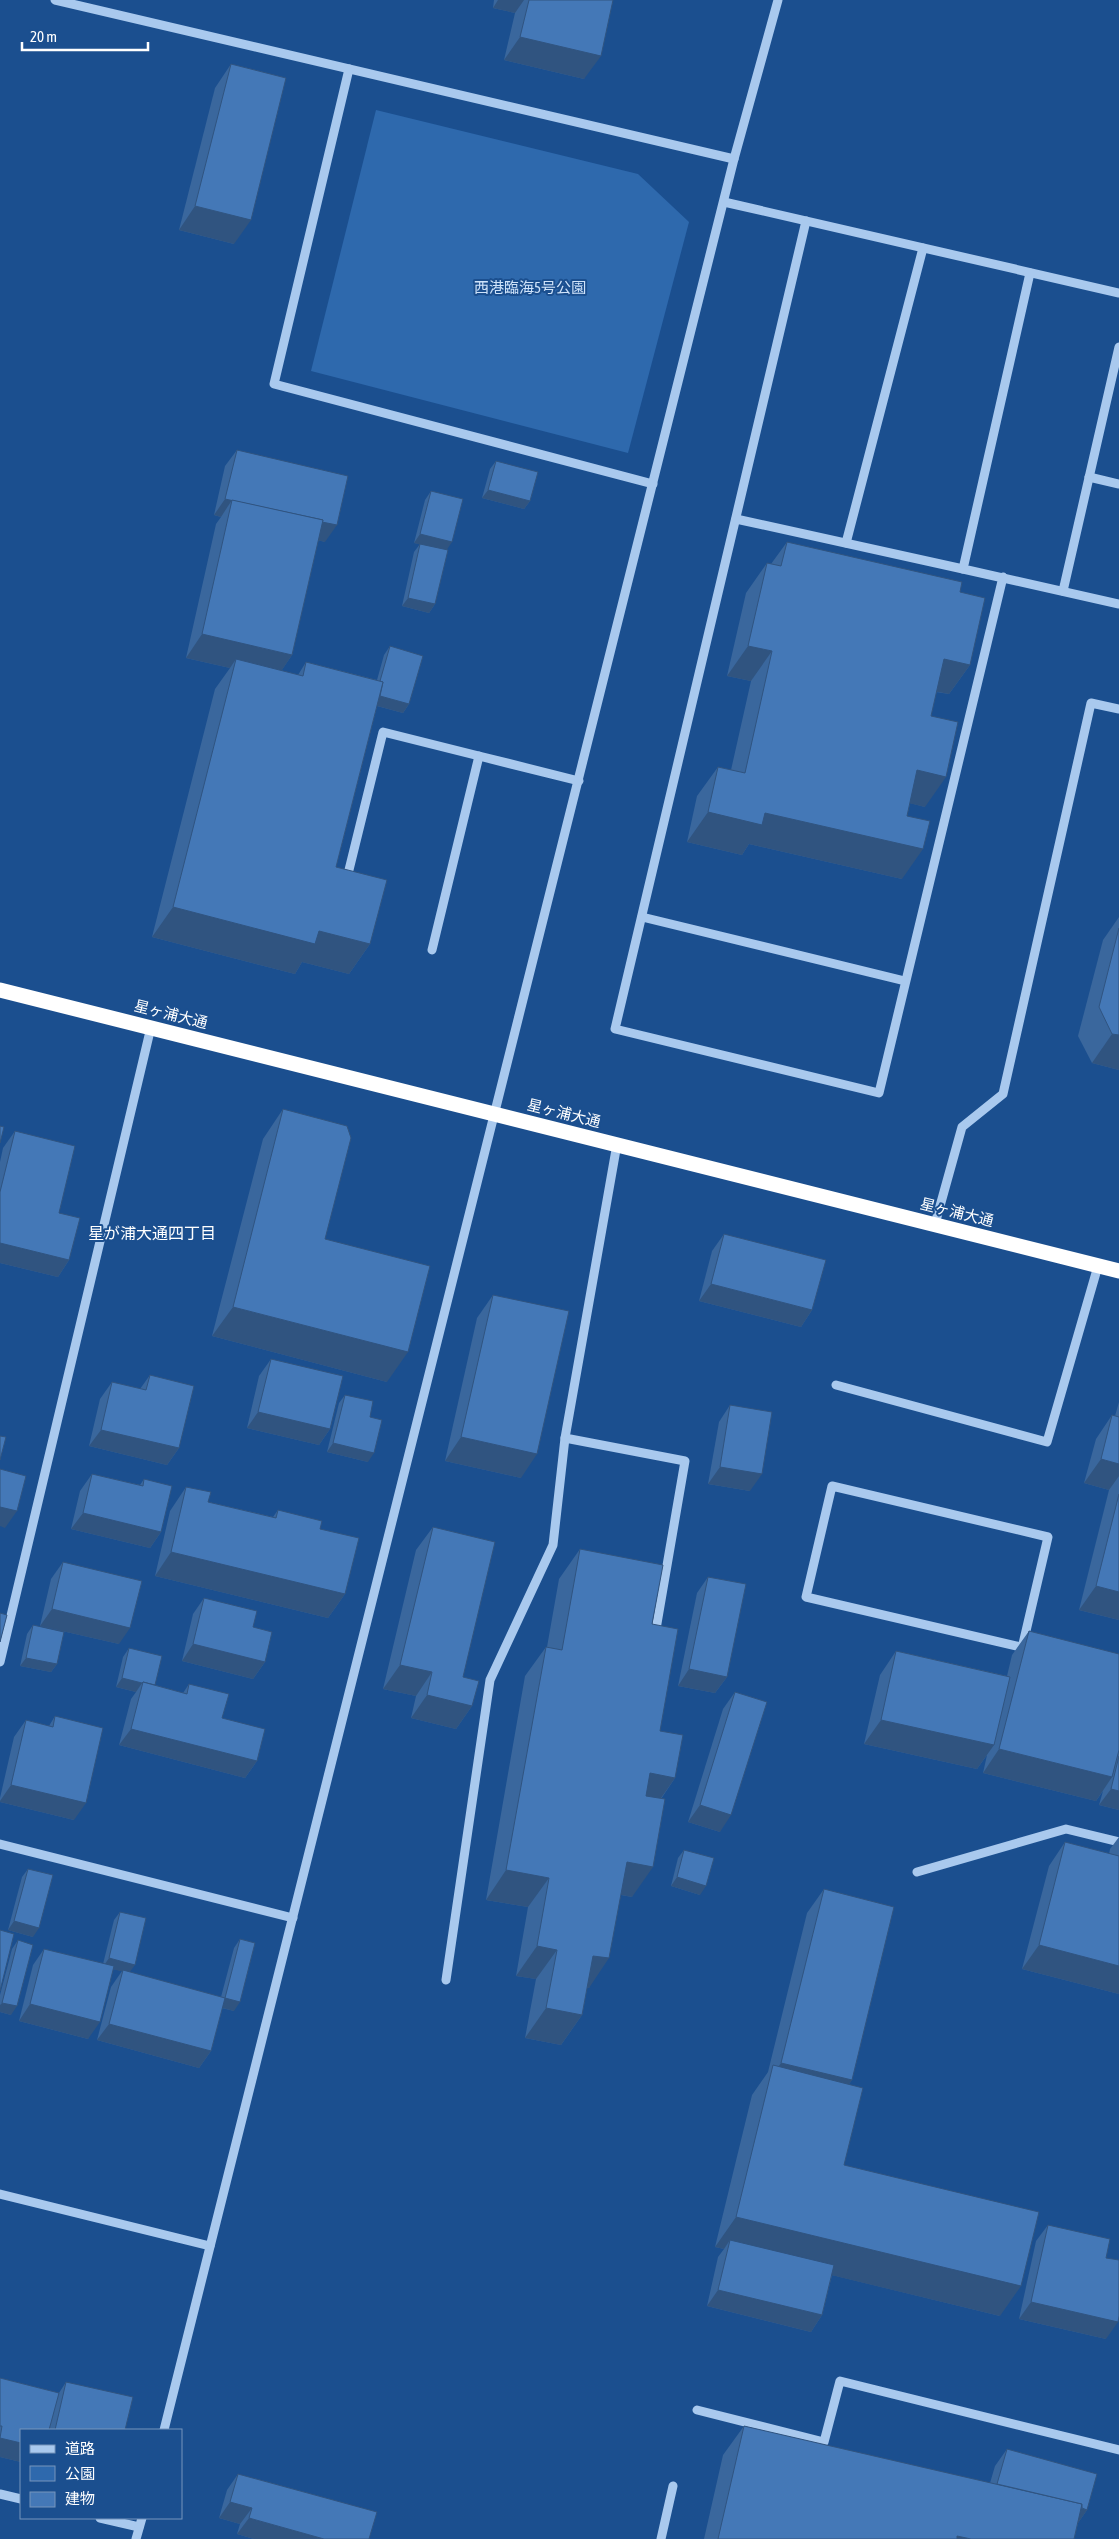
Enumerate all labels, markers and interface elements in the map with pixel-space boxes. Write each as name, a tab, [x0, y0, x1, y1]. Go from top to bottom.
scale bar	[22, 20, 149, 52]
text: 20 m	[30, 28, 57, 45]
park label: 西港臨海5号公園	[474, 279, 586, 296]
street label: 星ヶ浦大通	[133, 997, 209, 1031]
street label: 星ヶ浦大通	[526, 1096, 602, 1130]
street label: 星ヶ浦大通	[919, 1195, 995, 1229]
district label: 星が浦大通四丁目	[88, 1224, 216, 1242]
legend	[20, 2429, 182, 2519]
text: 道路	[65, 2440, 95, 2457]
text: 公園	[65, 2465, 95, 2482]
text: 建物	[65, 2490, 95, 2507]

